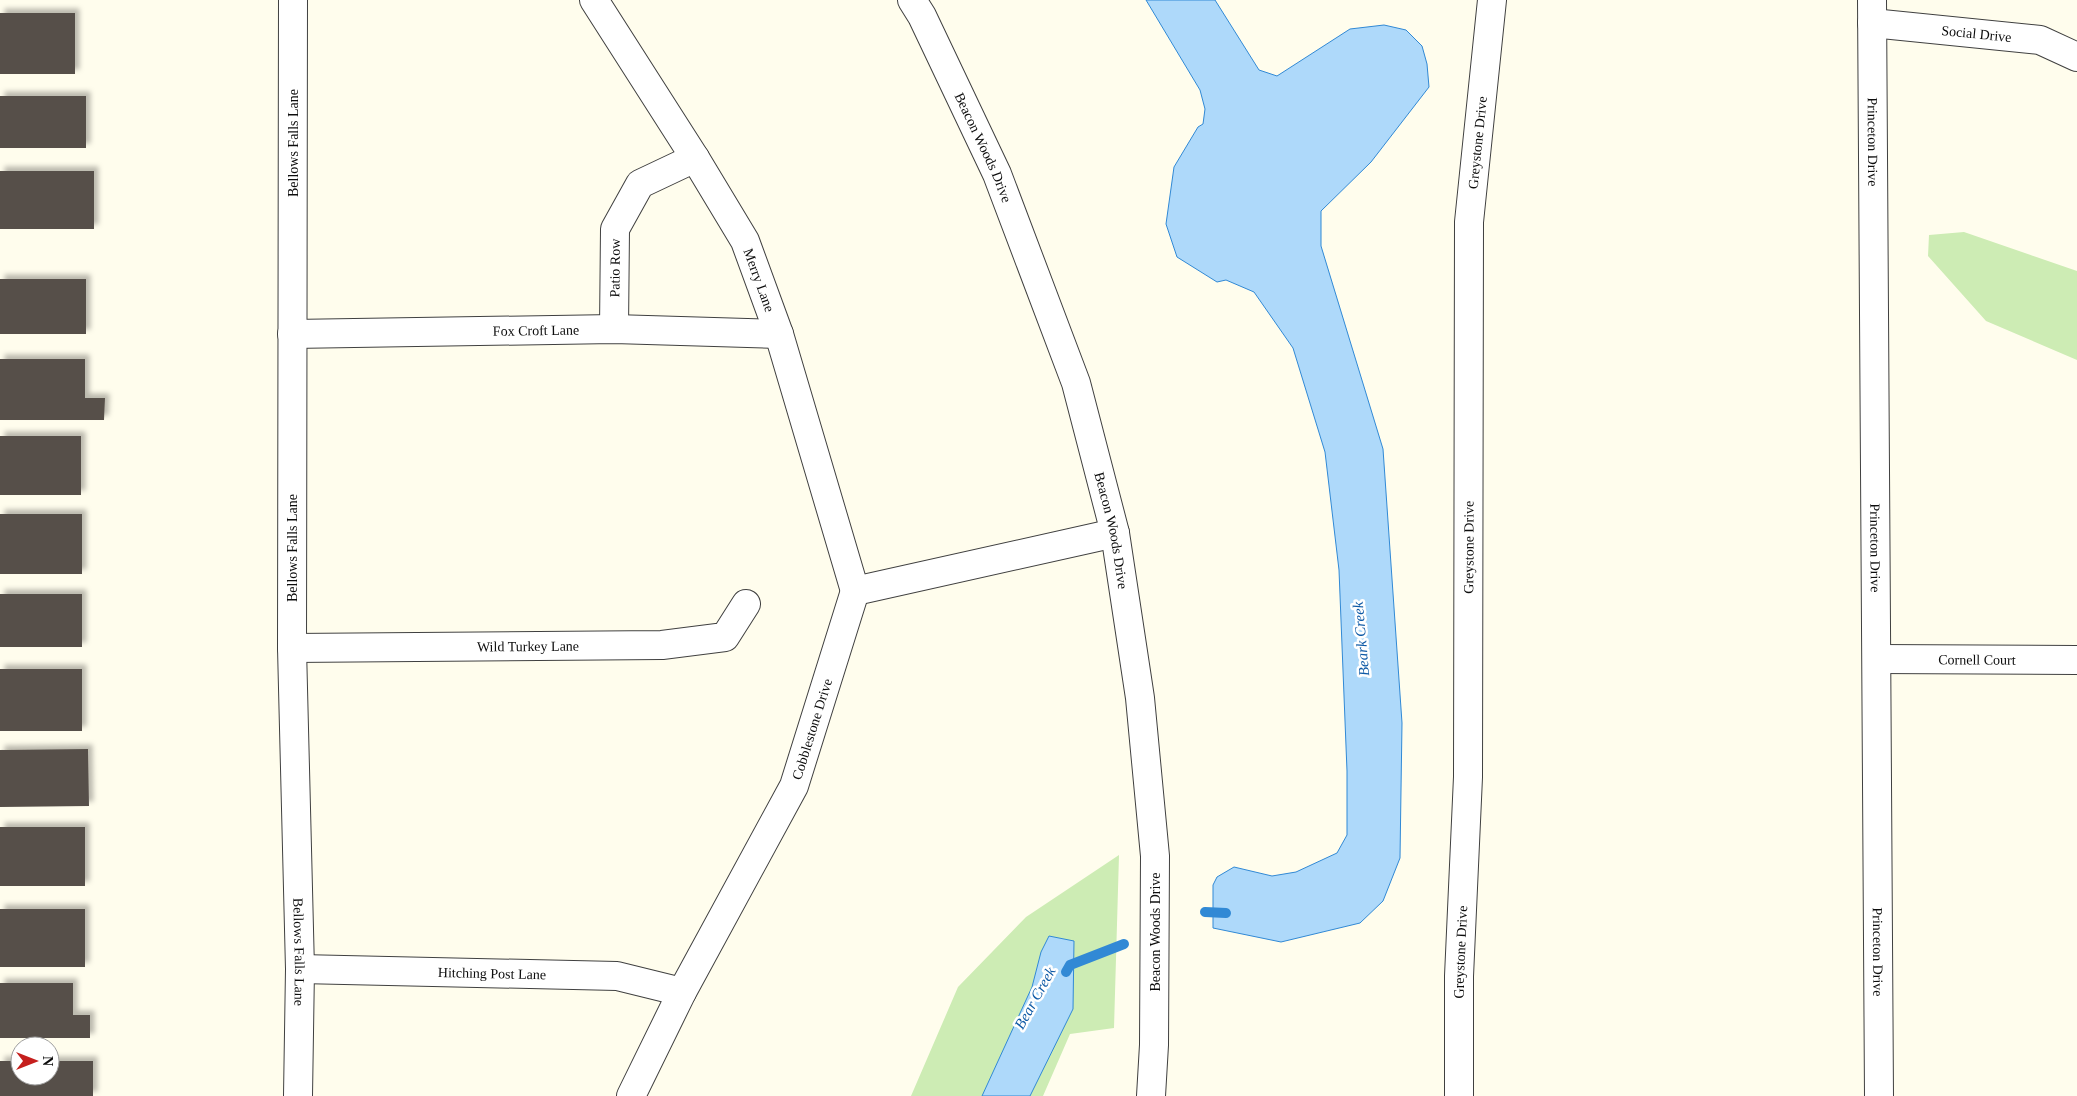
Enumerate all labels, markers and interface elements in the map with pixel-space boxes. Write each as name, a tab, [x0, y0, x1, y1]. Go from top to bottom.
street label: Social Drive	[1941, 23, 2012, 45]
street label: Bellows Falls Lane	[286, 89, 301, 197]
street label: Beacon Woods Drive	[951, 90, 1014, 205]
street label: Greystone Drive	[1465, 96, 1490, 190]
street label: Princeton Drive	[1865, 97, 1880, 187]
street label: Patio Row	[607, 238, 623, 297]
street label: Merry Lane	[740, 246, 777, 314]
street label: Fox Croft Lane	[493, 323, 579, 339]
street label: Beacon Woods Drive	[1091, 470, 1130, 590]
street label: Bellows Falls Lane	[285, 494, 300, 602]
street label: Greystone Drive	[1461, 501, 1476, 594]
street label: Princeton Drive	[1867, 503, 1883, 593]
water label: Beark Creek	[1350, 601, 1372, 677]
street label: Wild Turkey Lane	[477, 639, 579, 655]
street label: Cornell Court	[1938, 652, 2016, 668]
street label: Cobblestone Drive	[789, 677, 835, 782]
street label: Beacon Woods Drive	[1148, 872, 1163, 992]
street label: Bellows Falls Lane	[290, 898, 307, 1006]
street label: Greystone Drive	[1452, 905, 1470, 998]
street label: Princeton Drive	[1870, 907, 1885, 997]
water label: Bear Creek	[1011, 964, 1059, 1032]
street label: Hitching Post Lane	[438, 965, 546, 982]
north arrow	[10, 1036, 60, 1086]
text: N	[40, 1056, 55, 1066]

